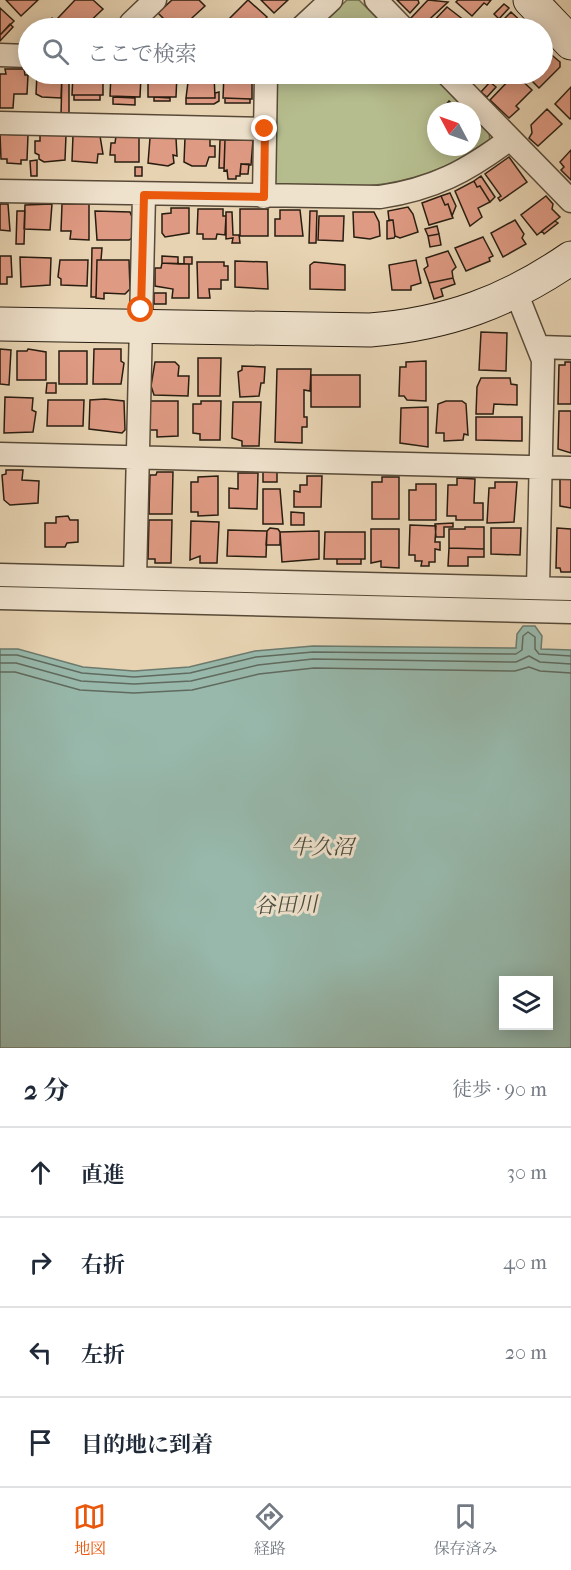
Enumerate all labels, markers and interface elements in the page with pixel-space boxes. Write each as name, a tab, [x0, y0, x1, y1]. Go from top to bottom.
search box	[18, 18, 553, 84]
icon: search	[39, 35, 72, 68]
text: ここで検索	[87, 41, 197, 67]
north arrow	[427, 102, 481, 156]
route end	[251, 115, 277, 141]
route start	[127, 296, 153, 322]
water label: 牛久沼	[291, 835, 356, 859]
water label: 谷田川	[254, 892, 320, 918]
map controls	[499, 976, 553, 1030]
button: layers	[499, 976, 553, 1030]
text: 2 分	[24, 1075, 69, 1106]
text: 徒歩 · 90 m	[452, 1078, 547, 1101]
icon: ahead	[24, 1156, 57, 1189]
text: 30 m	[507, 1161, 547, 1184]
text: 直進	[81, 1162, 125, 1188]
icon: right	[24, 1246, 57, 1279]
text: 40 m	[503, 1251, 547, 1274]
text: 右折	[81, 1252, 125, 1278]
icon: left	[24, 1336, 57, 1369]
text: 20 m	[505, 1341, 547, 1364]
text: 左折	[81, 1342, 125, 1368]
icon: arrive	[24, 1426, 57, 1459]
text: 目的地に到着	[81, 1432, 213, 1458]
tab: 地図	[73, 1500, 106, 1559]
tab: 経路	[253, 1500, 286, 1559]
tab: 保存済み	[433, 1500, 497, 1559]

